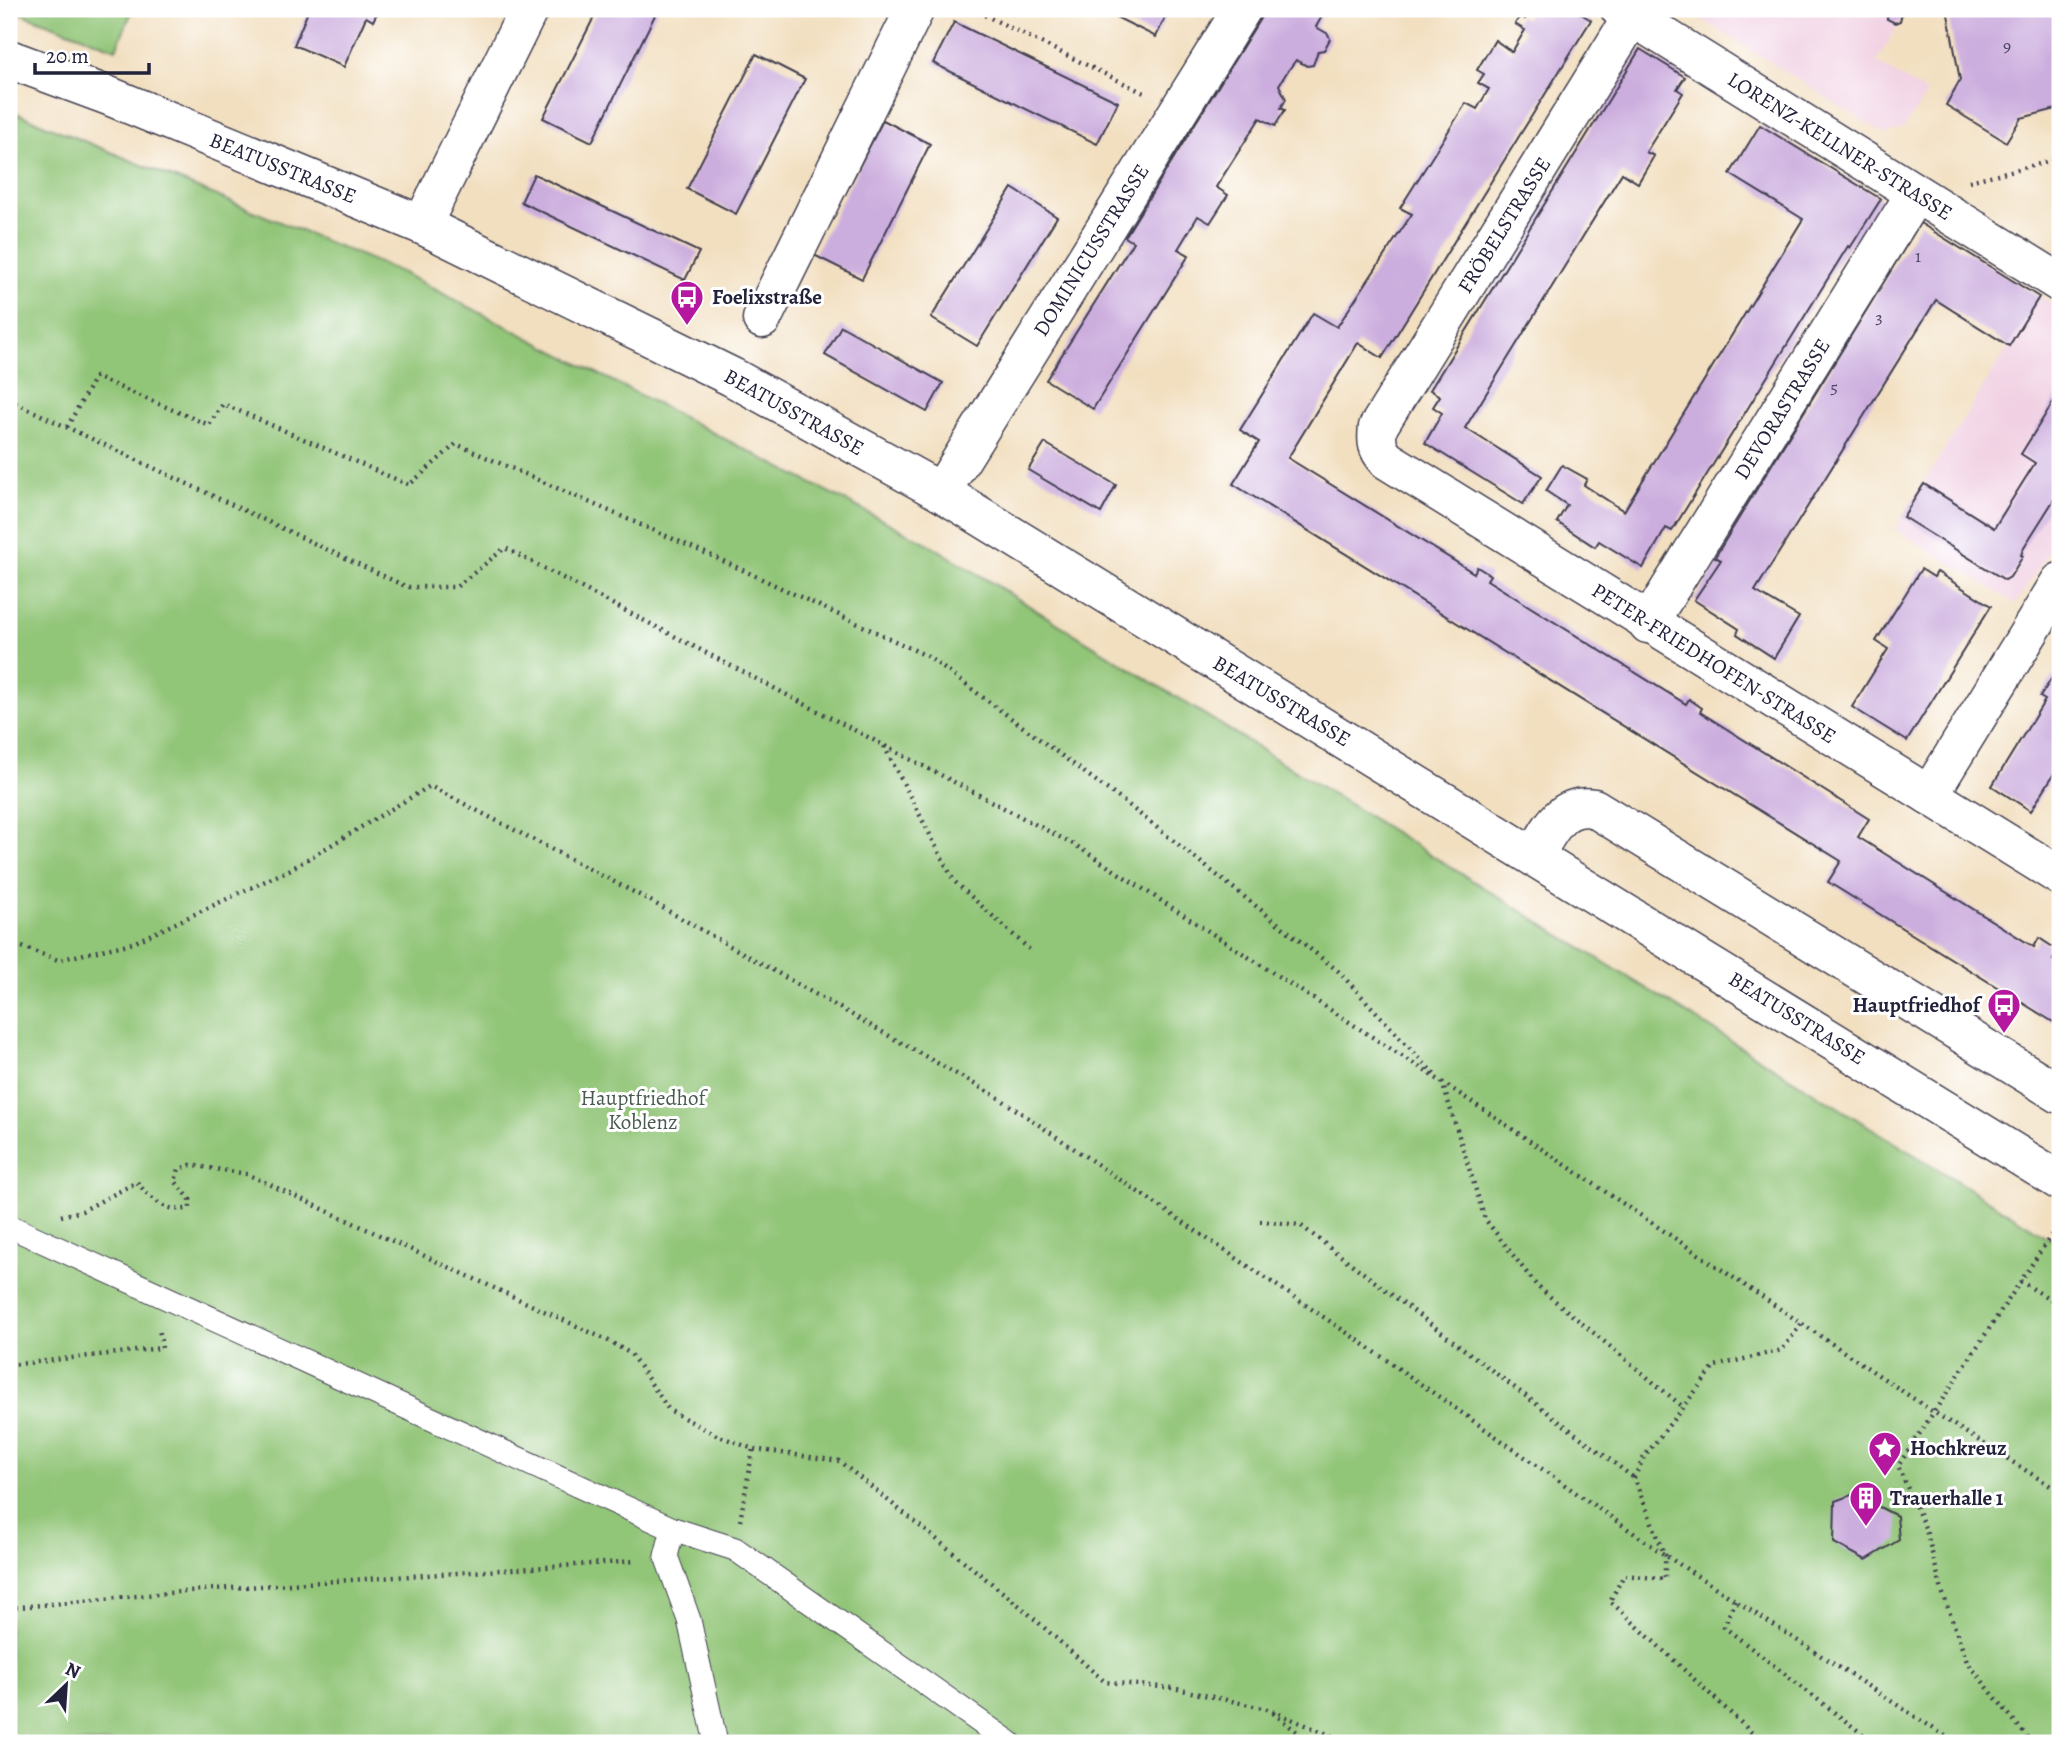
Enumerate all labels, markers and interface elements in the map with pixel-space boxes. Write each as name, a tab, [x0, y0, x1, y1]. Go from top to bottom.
scale bar	[35, 32, 149, 76]
house number: 9	[2003, 34, 2011, 58]
text: 20 m	[46, 42, 89, 70]
street label: LORENZ-KELLNER-STRASSE	[1722, 65, 1958, 227]
street label: BEATUSSTRASSE	[205, 126, 361, 210]
street label: FRÖBELSTRASSE	[1451, 151, 1557, 299]
street label: DOMINICUSSTRASSE	[1027, 159, 1155, 341]
house number: 1	[1915, 244, 1921, 268]
bus stop icon: Foelixstraße	[668, 278, 706, 327]
place label: Foelixstraße	[712, 283, 822, 311]
house number: 3	[1875, 305, 1883, 329]
street label: DEVORASTRASSE	[1727, 333, 1837, 485]
street label: BEATUSSTRASSE	[719, 362, 869, 462]
house number: 5	[1830, 375, 1838, 399]
street label: PETER-FRIEDHOFEN-STRASSE	[1586, 576, 1842, 750]
street label: BEATUSSTRASSE	[1208, 649, 1356, 753]
street label: BEATUSSTRASSE	[1723, 965, 1871, 1071]
bus stop icon: Hauptfriedhof	[1985, 986, 2023, 1035]
place label: Hauptfriedhof	[1852, 991, 1983, 1019]
park label: Hauptfriedhof Koblenz	[581, 1084, 708, 1136]
place icon: Hochkreuz	[1866, 1429, 1904, 1478]
place label: Hochkreuz	[1910, 1434, 2007, 1462]
building icon: Trauerhalle 1	[1847, 1479, 1885, 1528]
place label: Trauerhalle 1	[1890, 1484, 2004, 1512]
north arrow	[32, 1650, 102, 1720]
text: N	[61, 1656, 85, 1685]

